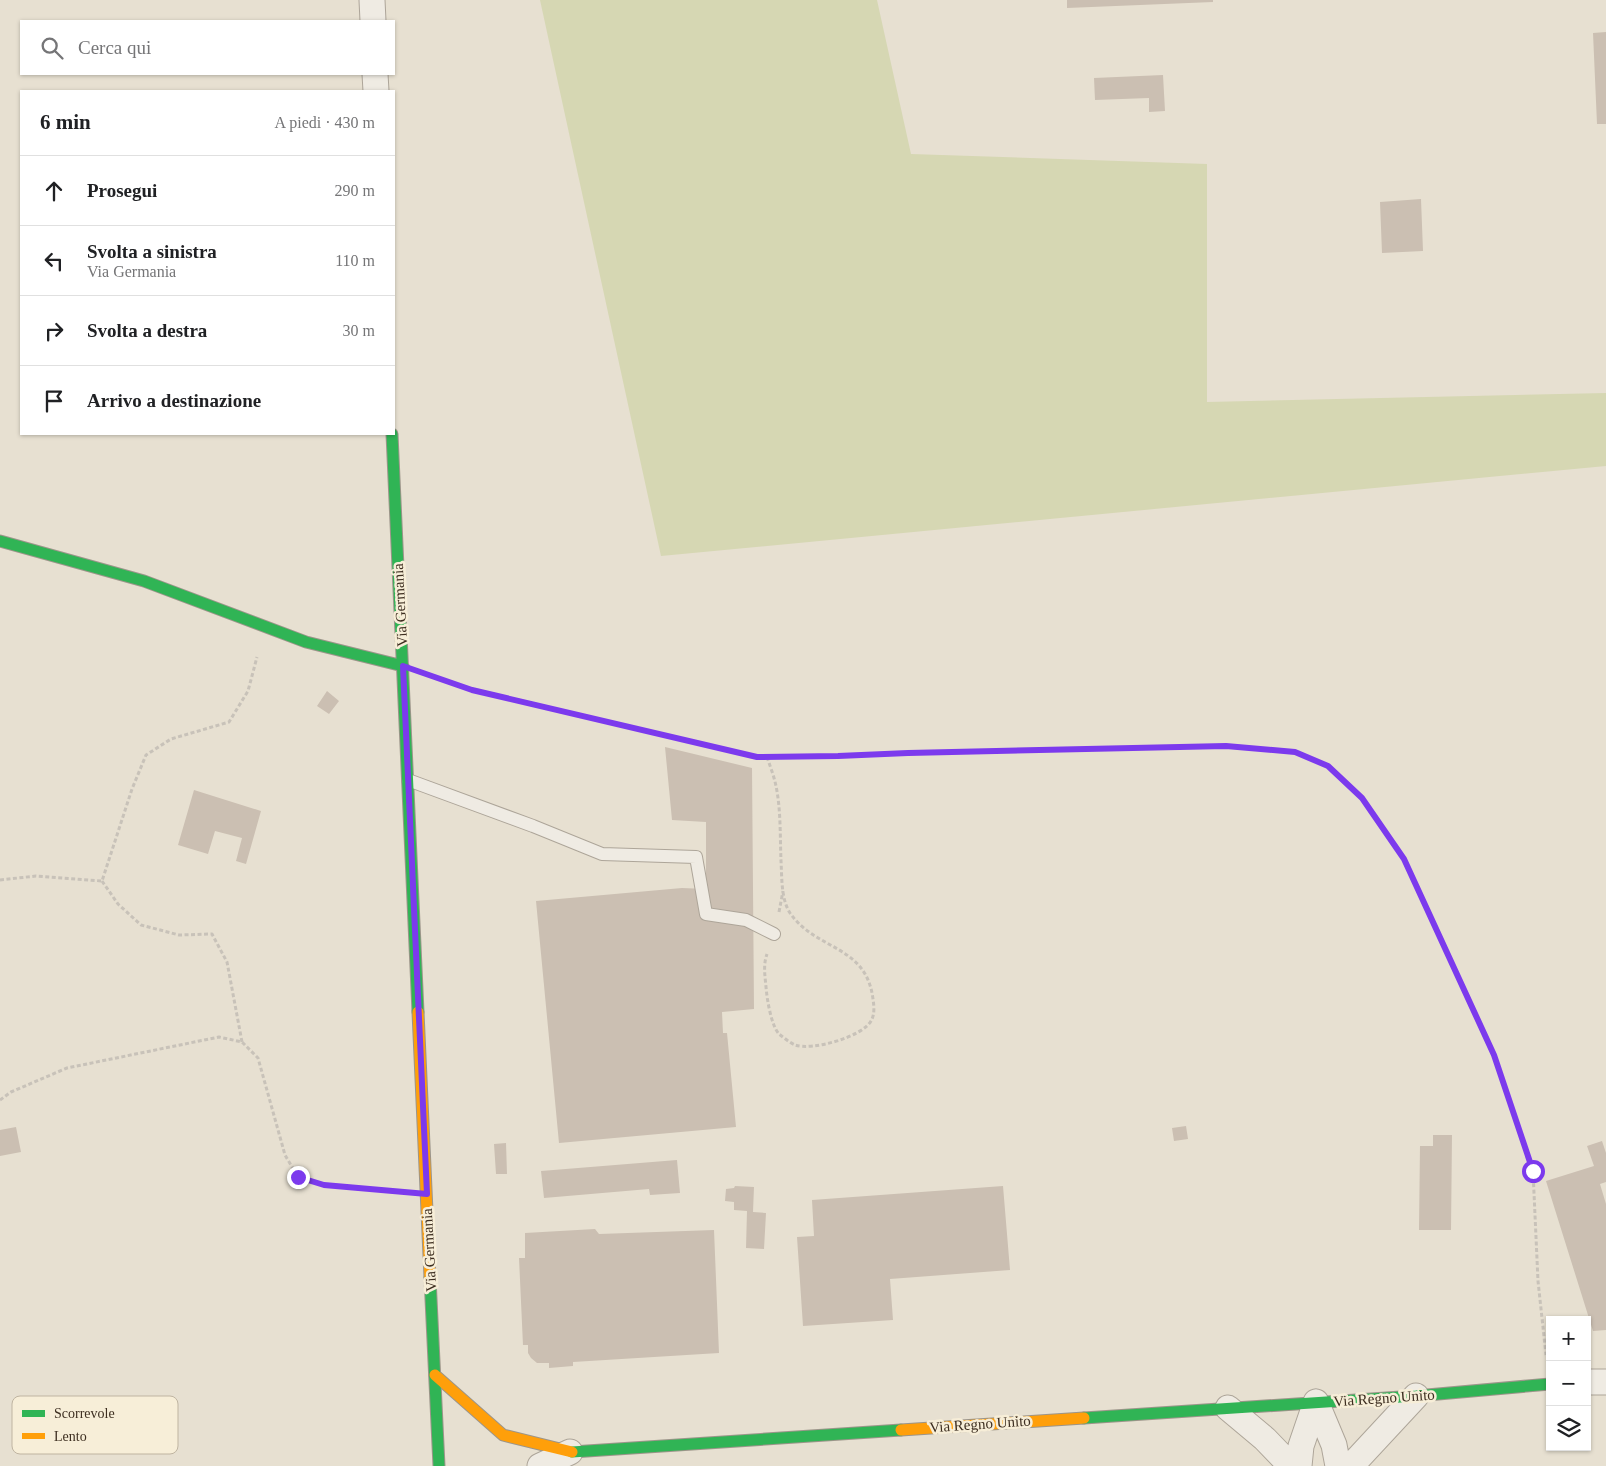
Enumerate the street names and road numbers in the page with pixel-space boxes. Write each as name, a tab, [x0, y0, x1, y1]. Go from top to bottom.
street label: Via Germania	[390, 562, 410, 647]
street label: Via Germania	[419, 1207, 439, 1292]
street label: Via Regno Unito	[1333, 1386, 1435, 1410]
street label: Via Regno Unito	[929, 1412, 1031, 1436]

